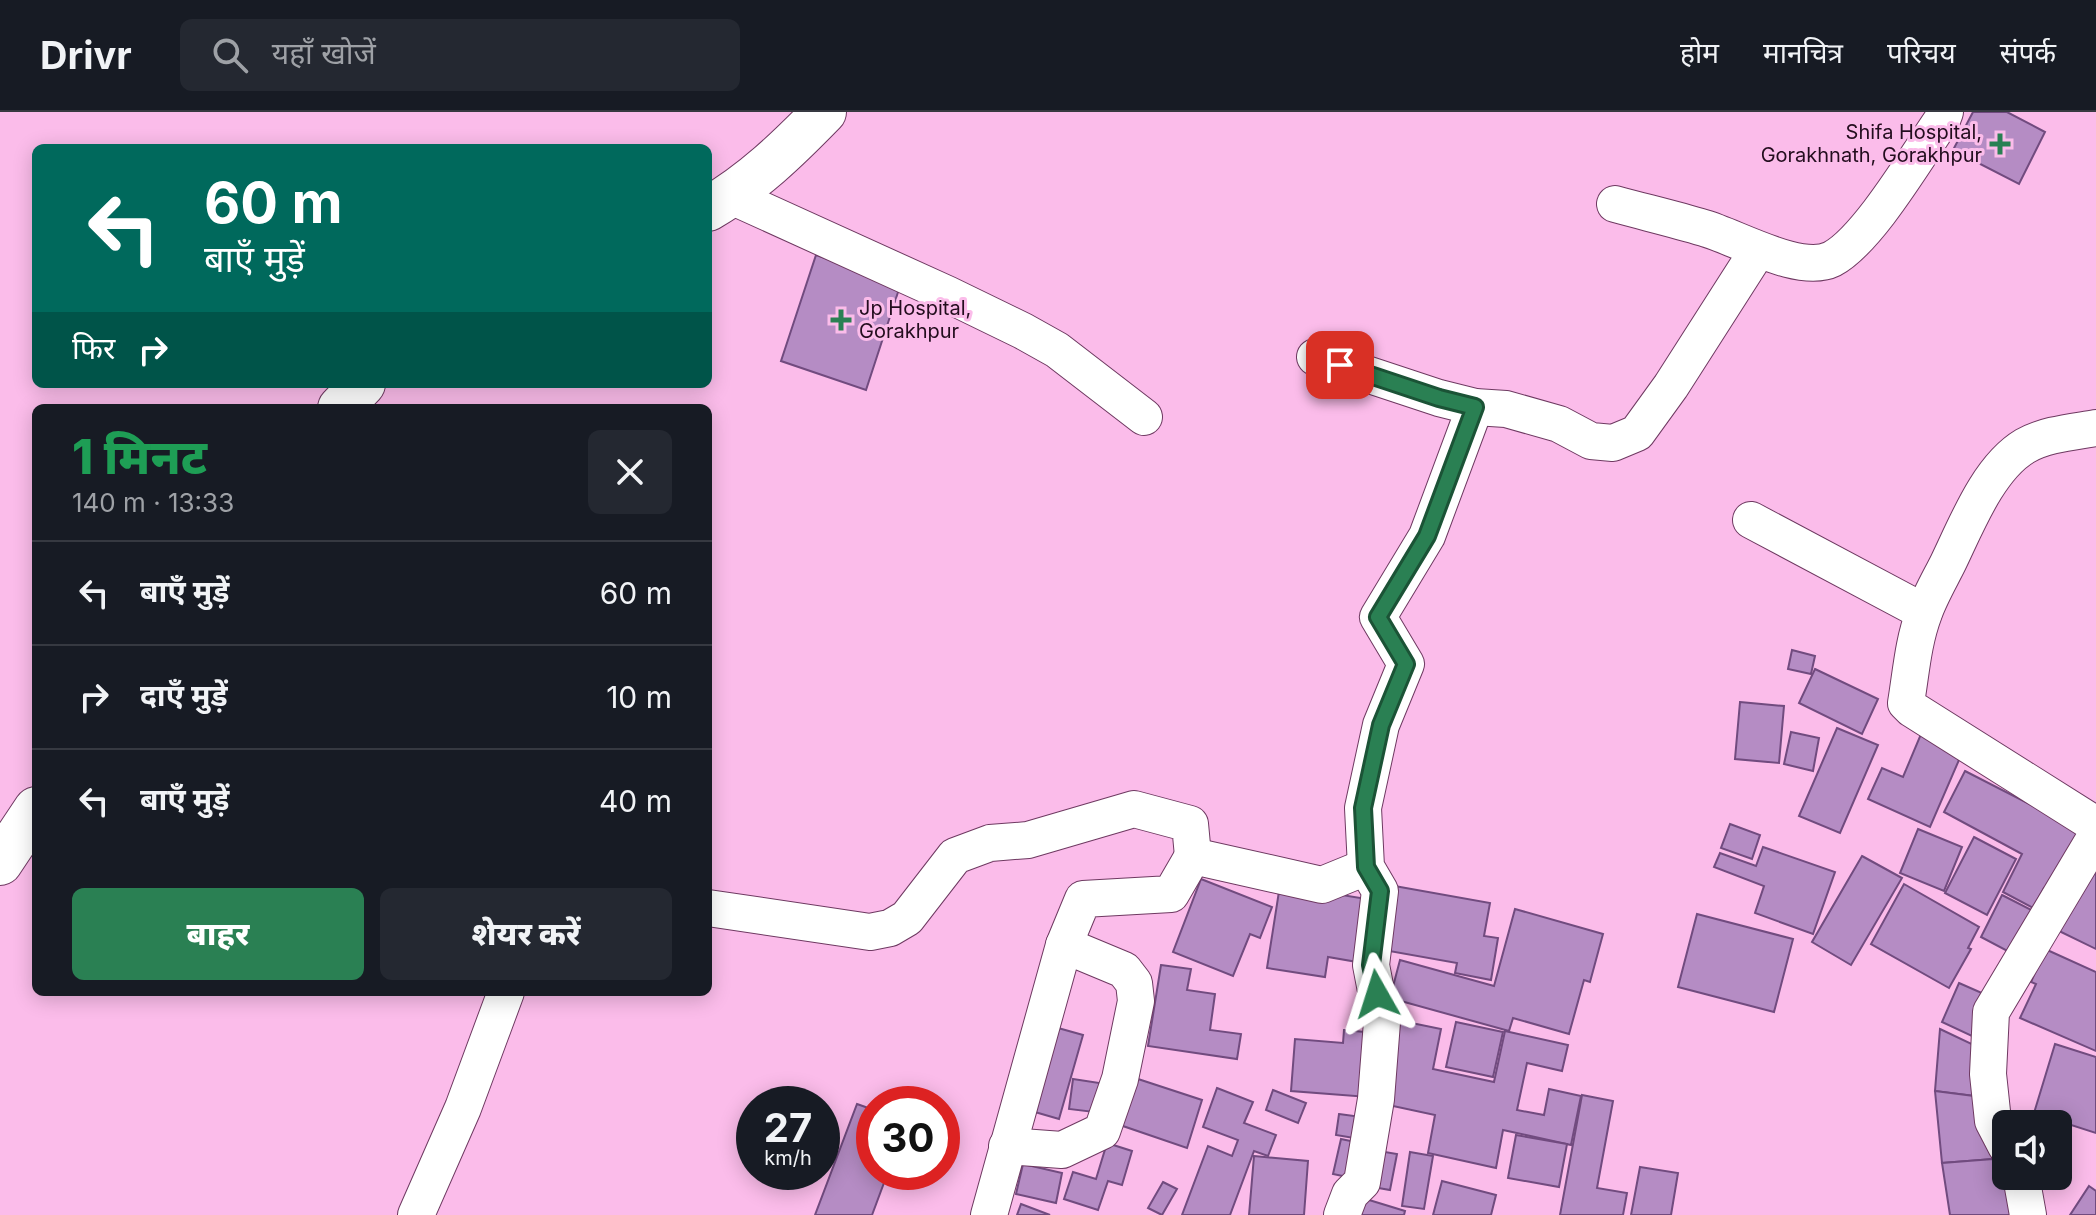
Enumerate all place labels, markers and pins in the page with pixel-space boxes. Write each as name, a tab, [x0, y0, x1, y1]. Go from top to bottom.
place label: Shifa Hospital, Gorakhnath, Gorakhpur	[1761, 120, 1982, 167]
marker: Shifa Hospital, Gorakhnath, Gorakhpur	[1989, 133, 2011, 155]
place label: Jp Hospital, Gorakhpur	[859, 296, 971, 343]
marker: Jp Hospital, Gorakhpur	[830, 309, 852, 331]
pin	[1306, 331, 1374, 399]

